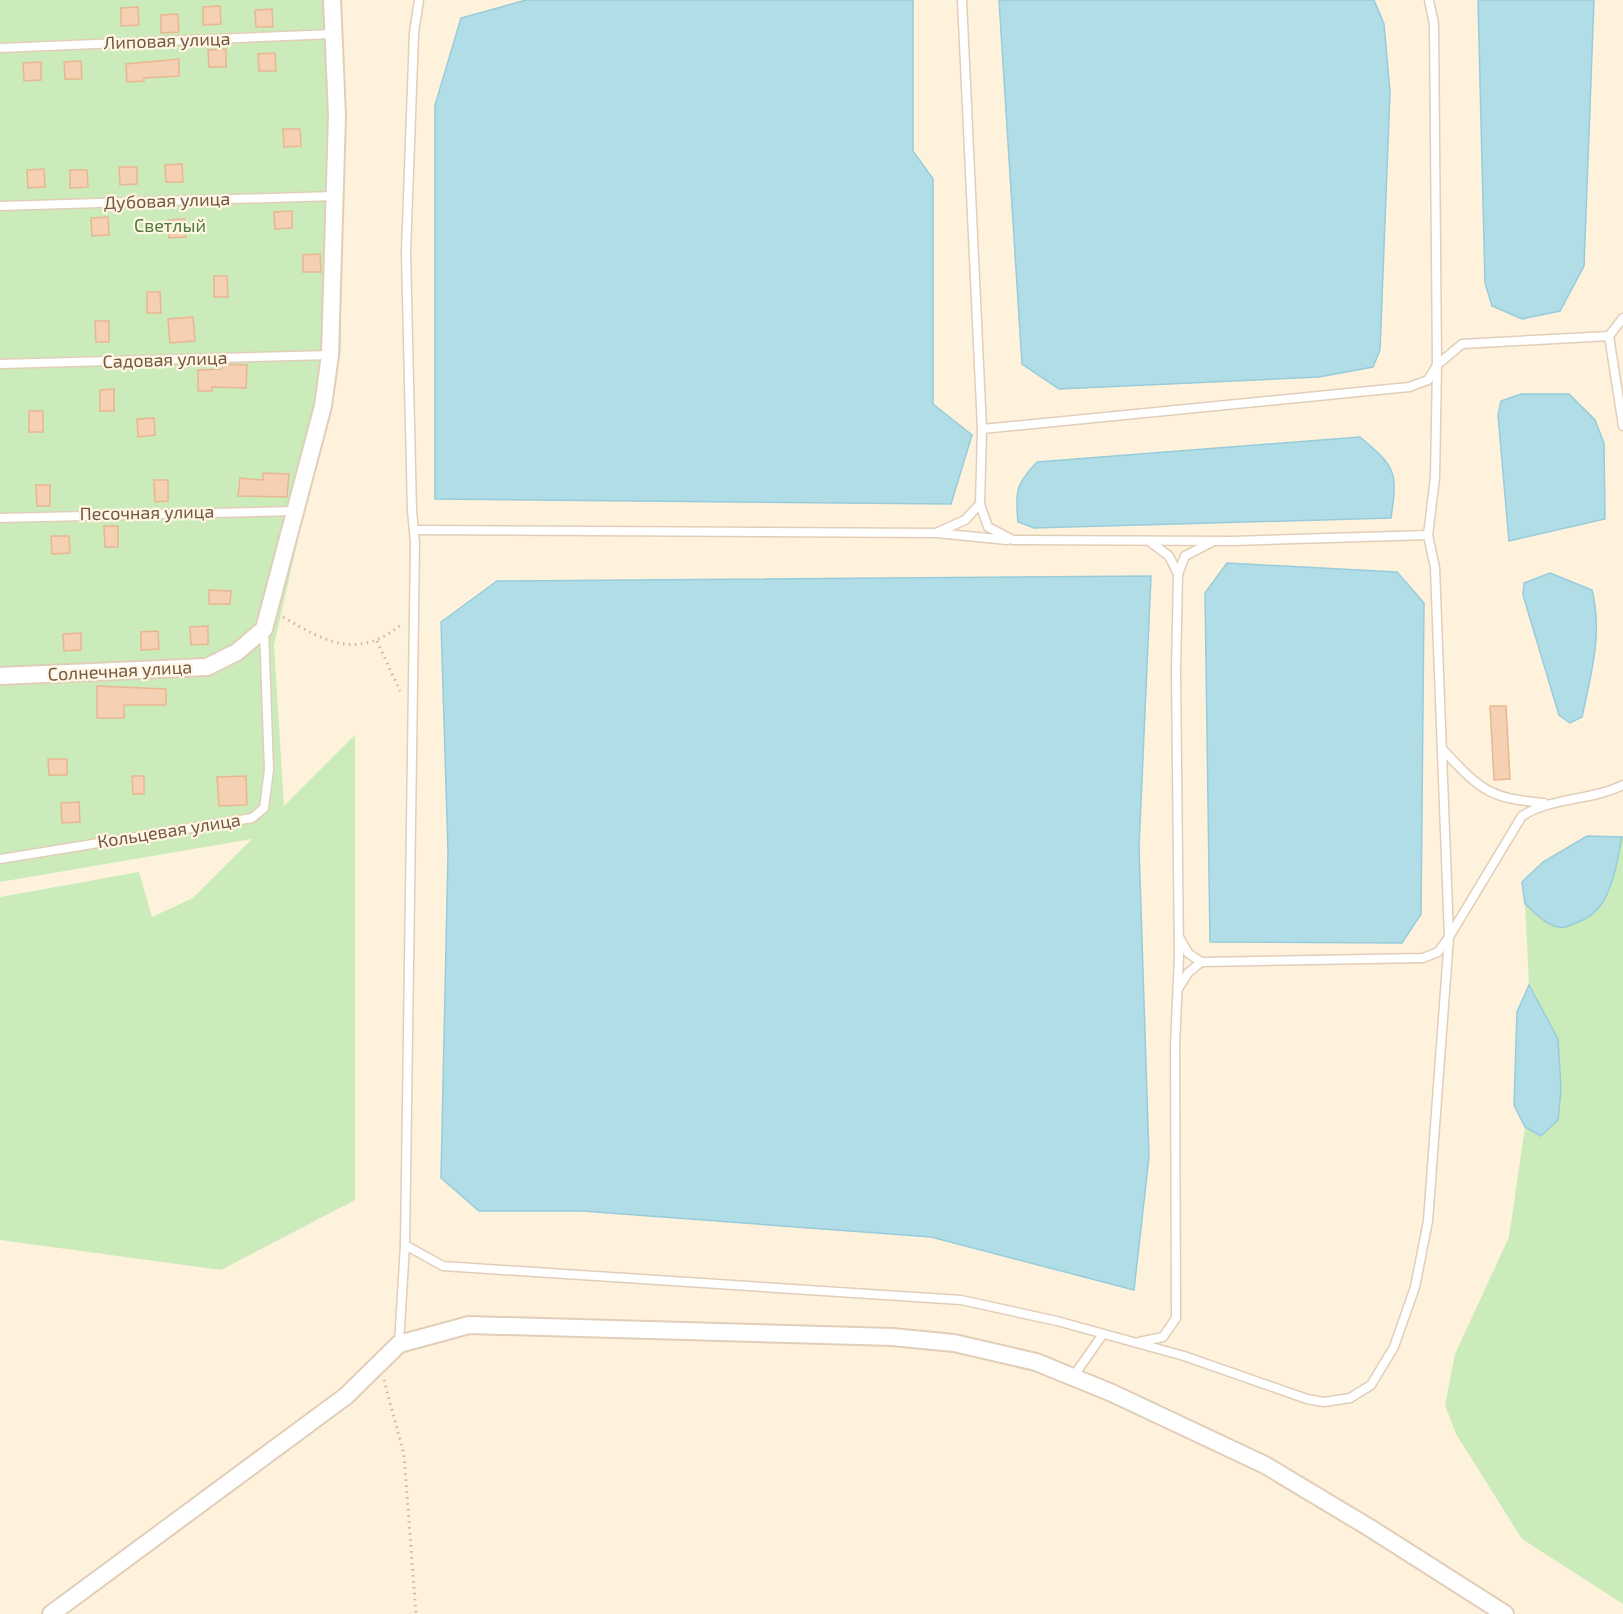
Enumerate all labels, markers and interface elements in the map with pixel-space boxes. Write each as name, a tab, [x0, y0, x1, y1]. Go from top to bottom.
street label: Липовая улица	[103, 27, 231, 53]
street label: Дубовая улица	[103, 187, 231, 213]
park label: Светлый	[134, 214, 206, 236]
street label: Садовая улица	[102, 346, 228, 372]
street label: Песочная улица	[79, 500, 215, 524]
street label: Солнечная улица	[47, 655, 193, 685]
street label: Кольцевая улица	[96, 808, 242, 852]

